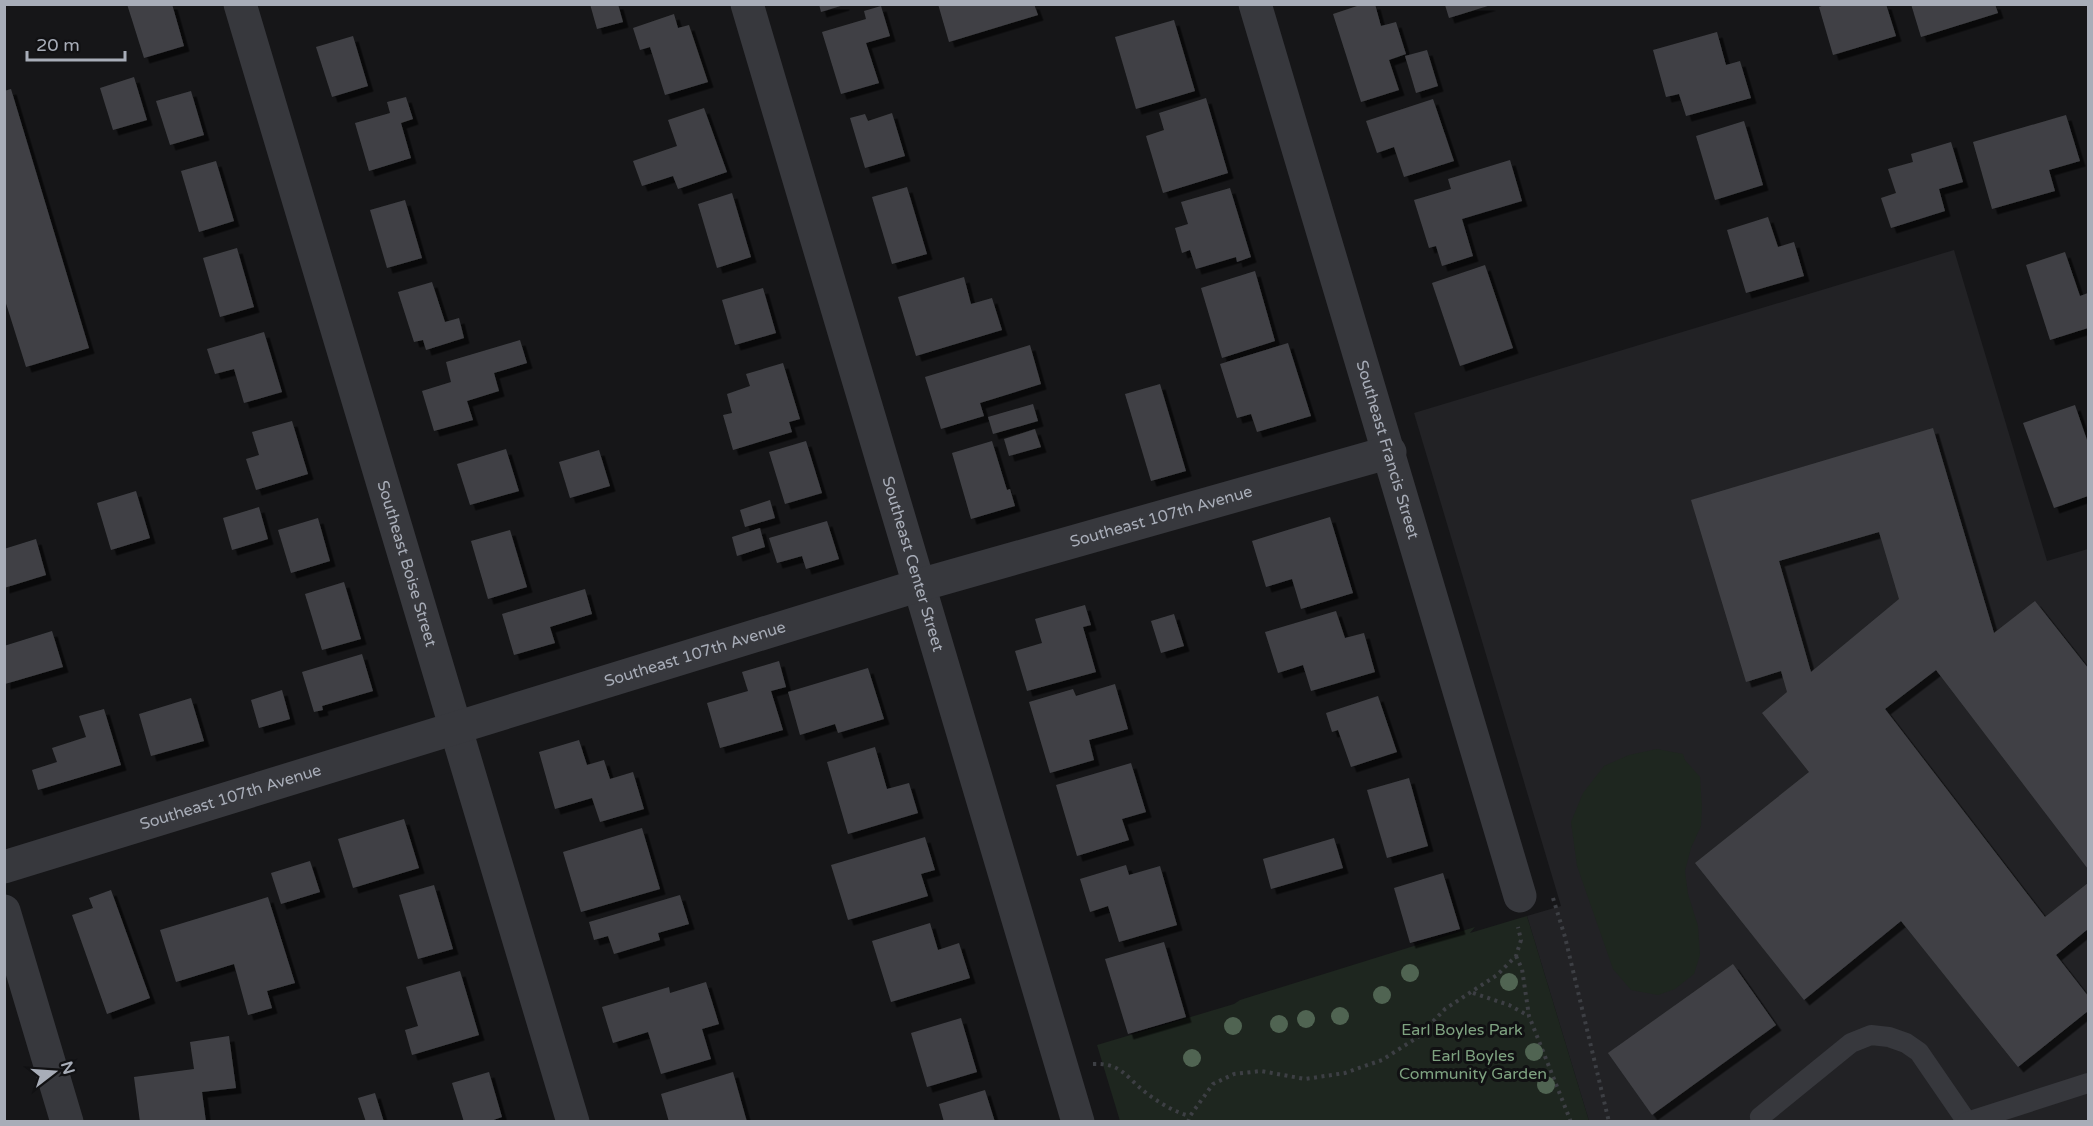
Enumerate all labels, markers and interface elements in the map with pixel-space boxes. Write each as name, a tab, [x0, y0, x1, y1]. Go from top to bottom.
scale bar	[27, 24, 124, 62]
text: 20 m	[36, 34, 80, 56]
street label: Southeast Francis Street	[1351, 358, 1423, 542]
street label: Southeast Center Street	[877, 474, 948, 654]
street label: Southeast Boise Street	[372, 478, 441, 649]
street label: Southeast 107th Avenue	[1068, 481, 1255, 552]
street label: Southeast 107th Avenue	[602, 617, 788, 692]
street label: Southeast 107th Avenue	[137, 760, 324, 835]
park label: Earl Boyles Park	[1401, 1020, 1523, 1040]
north arrow	[24, 1042, 84, 1102]
park label: Earl Boyles Community Garden	[1399, 1046, 1547, 1084]
text: N	[56, 1059, 79, 1077]

